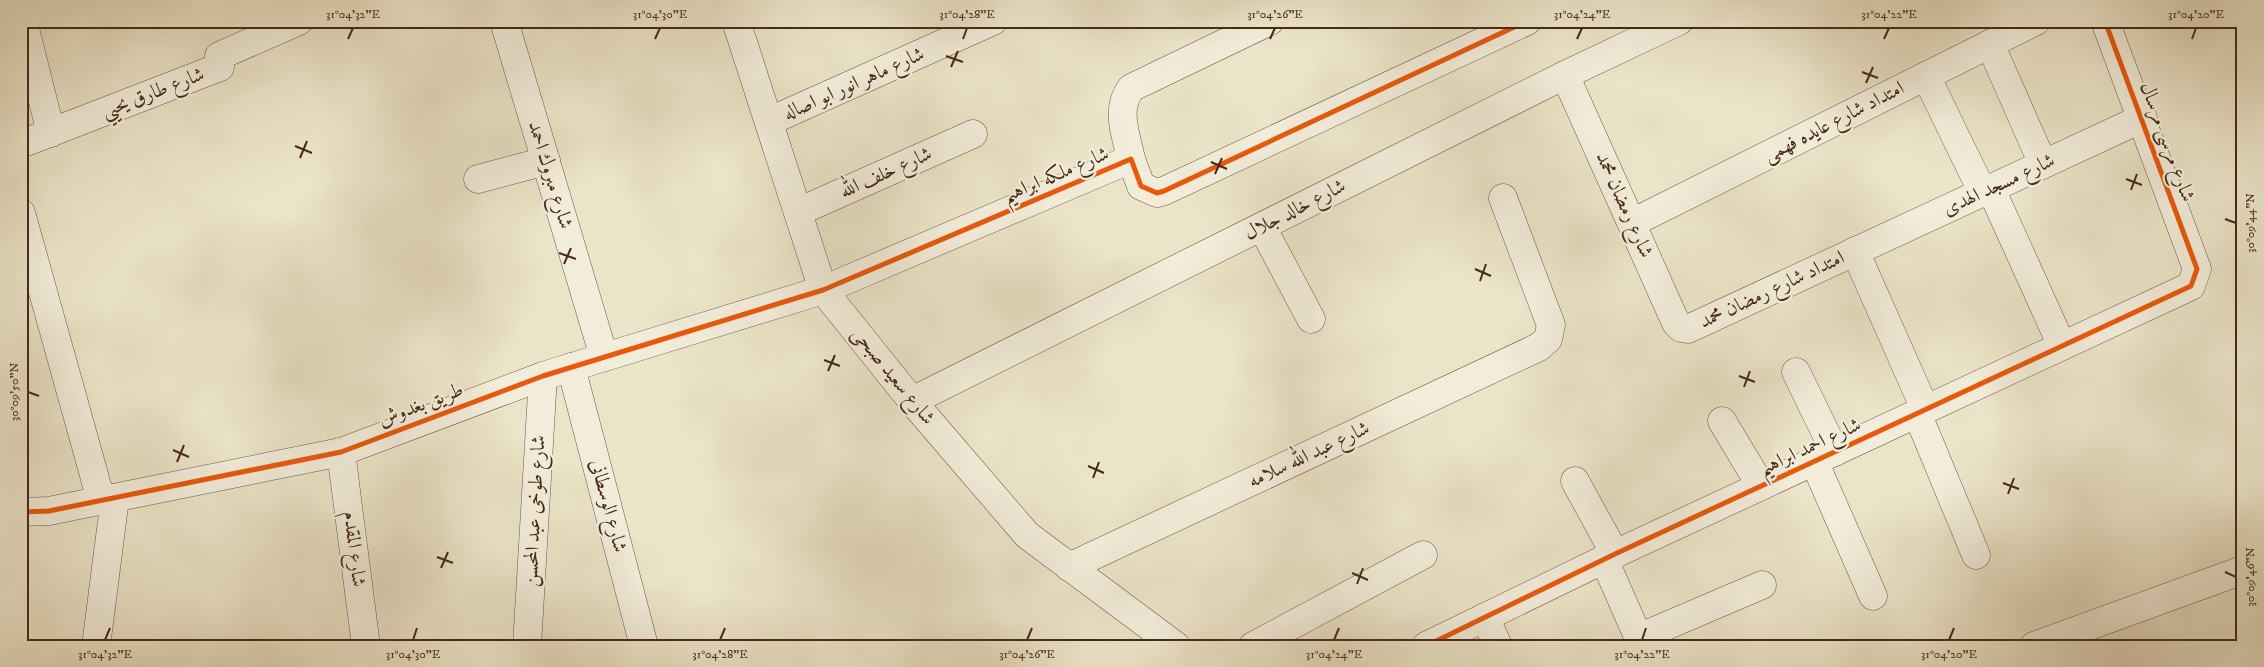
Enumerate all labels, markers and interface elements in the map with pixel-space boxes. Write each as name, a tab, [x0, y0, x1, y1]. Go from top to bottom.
text: 31°04'32"E	[326, 7, 380, 22]
text: 31°04'30"E	[633, 7, 688, 22]
text: 31°04'28"E	[939, 7, 995, 22]
text: 31°04'26"E	[1247, 7, 1303, 22]
text: 31°04'24"E	[1554, 7, 1611, 22]
text: 31°04'22"E	[1861, 7, 1917, 22]
text: 31°04'20"E	[2168, 7, 2224, 22]
street label: شارع ماهر انور ابو اصاله	[780, 42, 930, 130]
street label: شارع طارق يحيي	[98, 62, 210, 129]
street label: امتداد شارع عايده فهمى	[1759, 76, 1910, 172]
street label: شارع مرسى مرسال	[2130, 79, 2200, 207]
street label: شارع مبروك احمد	[518, 118, 578, 233]
street label: شارع خلف الله	[834, 138, 938, 208]
street label: شارع ملكه ابراهيم	[999, 141, 1115, 214]
street label: شارع رمضان محمد	[1586, 148, 1659, 264]
street label: شارع مسجد الهدى	[1939, 148, 2061, 225]
street label: شارع خالد جلال	[1240, 174, 1352, 250]
text: 30°09'44"N	[2243, 193, 2258, 253]
street label: امتداد شارع رمضان محمد	[1695, 245, 1850, 338]
street label: شارع سعيد صبحى	[843, 322, 940, 433]
text: 30°09'50"N	[7, 363, 22, 421]
street label: طريق بغدوش	[375, 377, 467, 433]
street label: شارع عبد الله سلامه	[1243, 412, 1375, 498]
street label: شارع احمد ابراهيم	[1755, 412, 1868, 487]
street label: شارع طوخى عبد المحسن	[519, 434, 555, 588]
street label: شارع الوسطانى	[580, 457, 632, 556]
street label: شارع المقدم	[333, 510, 371, 589]
text: 30°09'46"N	[2243, 547, 2258, 607]
text: 31°04'32"E	[78, 647, 132, 662]
text: 31°04'30"E	[386, 647, 441, 662]
text: 31°04'28"E	[692, 647, 748, 662]
text: 31°04'26"E	[999, 647, 1055, 662]
text: 31°04'24"E	[1306, 647, 1363, 662]
text: 31°04'22"E	[1614, 647, 1670, 662]
text: 31°04'20"E	[1921, 647, 1977, 662]

